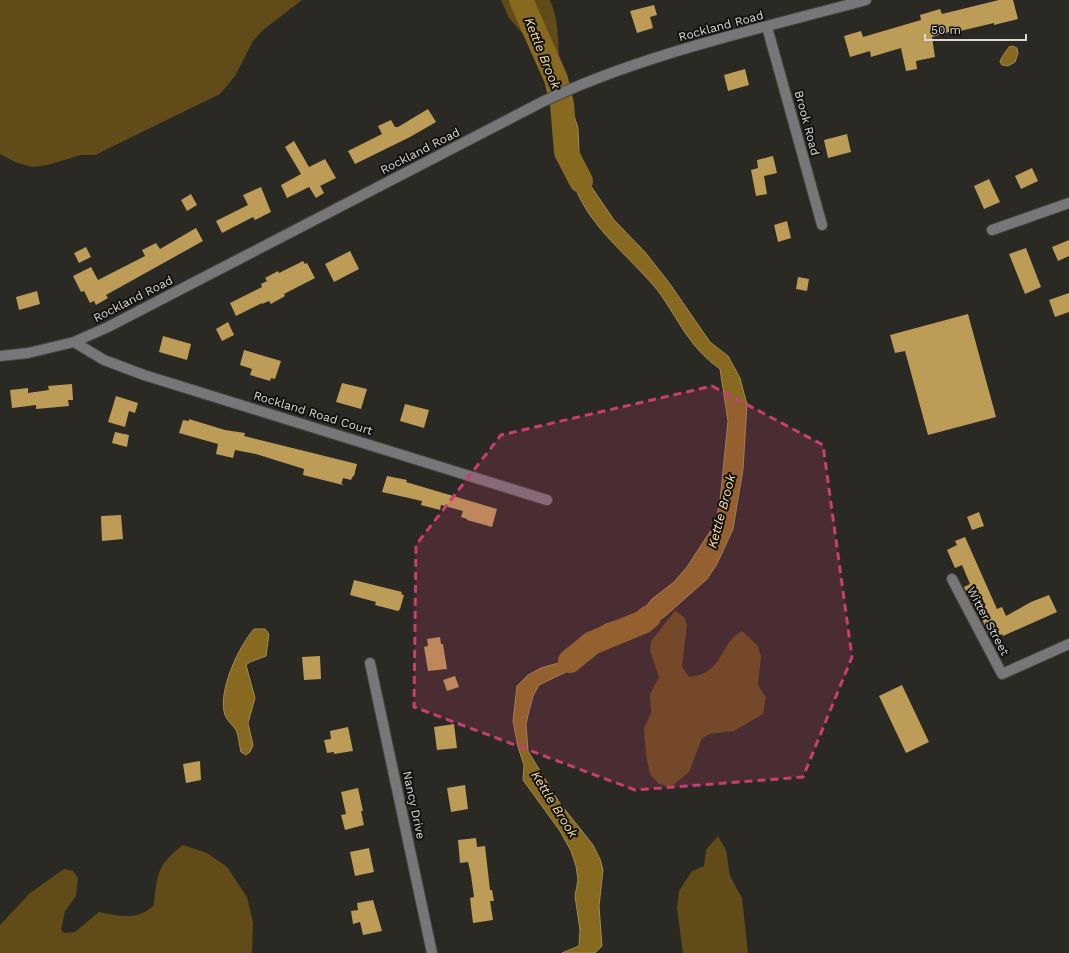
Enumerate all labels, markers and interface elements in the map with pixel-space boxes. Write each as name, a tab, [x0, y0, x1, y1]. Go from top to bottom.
street label: Rockland Road	[677, 8, 765, 44]
water label: Kettle Brook	[521, 15, 564, 92]
scale bar	[925, 16, 1026, 42]
text: 50 m	[931, 23, 961, 37]
street label: Brook Road	[792, 89, 822, 157]
street label: Rockland Road	[378, 125, 462, 177]
street label: Rockland Road	[91, 273, 175, 325]
street label: Rockland Road Court	[252, 388, 374, 438]
water label: Kettle Brook	[704, 472, 739, 550]
street label: Witter Street	[964, 584, 1012, 658]
water label: Kettle Brook	[528, 768, 581, 841]
street label: Nancy Drive	[400, 770, 428, 840]

